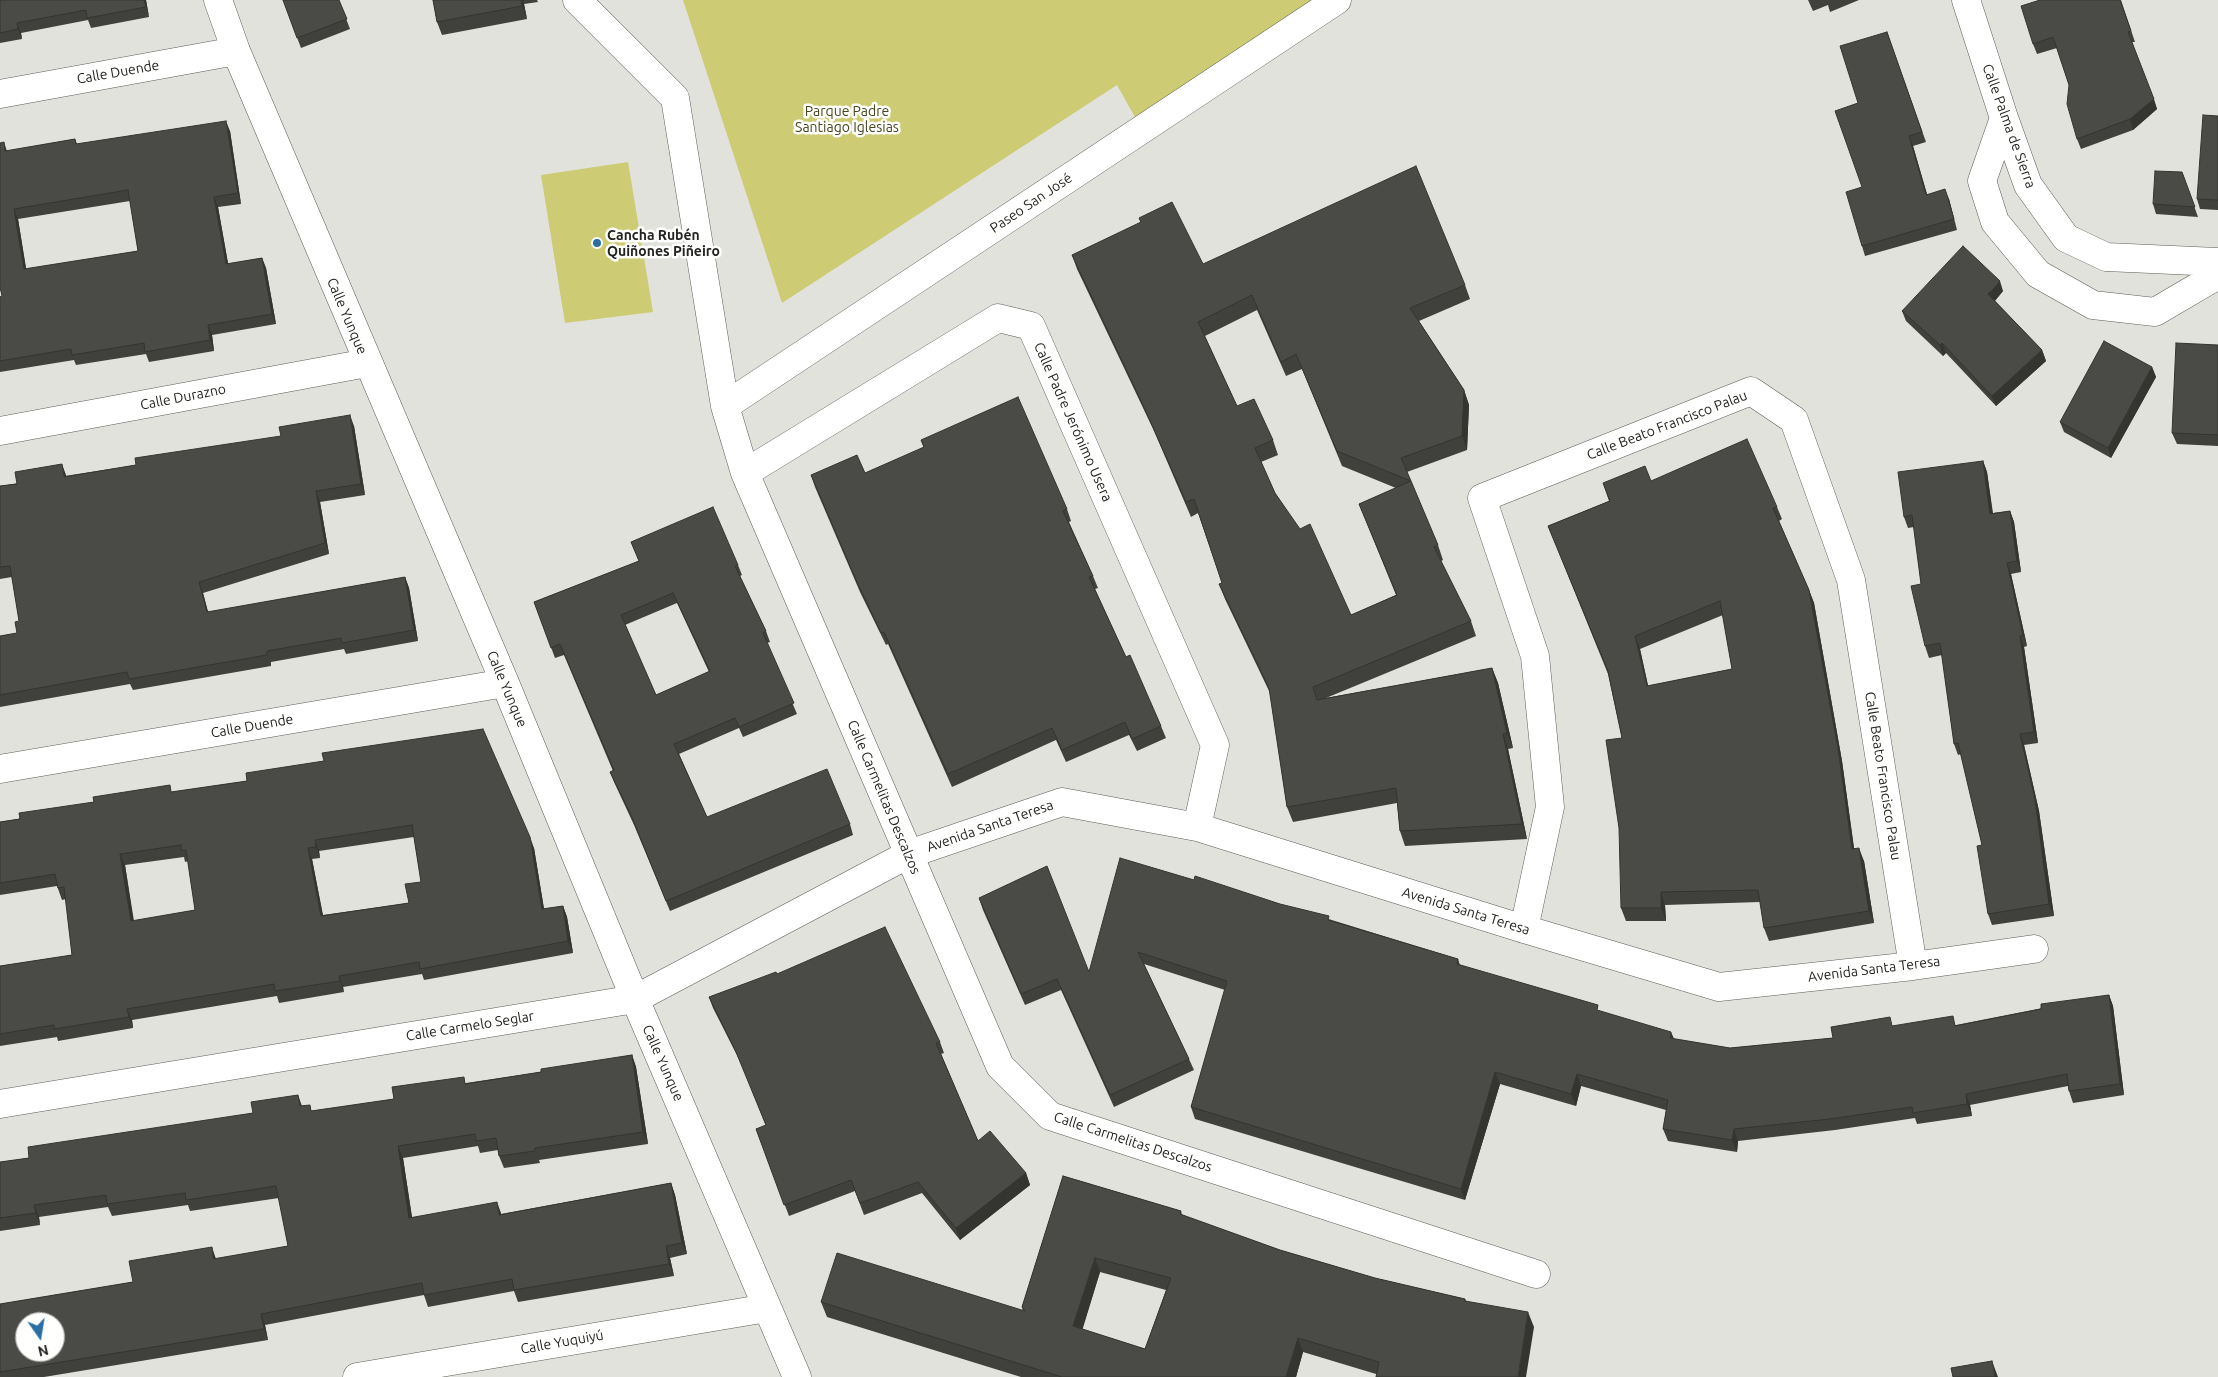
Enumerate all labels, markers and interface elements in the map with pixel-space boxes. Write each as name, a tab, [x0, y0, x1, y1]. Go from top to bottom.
street label: Calle Duende	[75, 56, 161, 88]
street label: Calle Palma de Sierra	[1979, 62, 2039, 190]
park label: Parque Padre Santiago Iglesias	[795, 103, 899, 136]
street label: Paseo San José	[987, 169, 1075, 237]
place label: Cancha Rubén Quiñones Piñeiro	[607, 227, 720, 260]
marker: Cancha Rubén Quiñones Piñeiro	[591, 237, 603, 249]
street label: Calle Yunque	[323, 275, 371, 357]
street label: Calle Padre Jerónimo Usera	[1030, 340, 1116, 504]
street label: Calle Durazno	[139, 380, 227, 414]
street label: Calle Beato Francisco Palau	[1584, 387, 1750, 463]
street label: Calle Yunque	[483, 648, 531, 730]
street label: Calle Beato Francisco Palau	[1861, 690, 1905, 862]
street label: Calle Duende	[209, 710, 295, 742]
street label: Calle Carmelitas Descalzos	[844, 717, 924, 877]
street label: Avenida Santa Teresa	[924, 796, 1056, 856]
street label: Avenida Santa Teresa	[1400, 884, 1532, 938]
street label: Avenida Santa Teresa	[1807, 953, 1941, 985]
street label: Calle Carmelo Seglar	[405, 1008, 535, 1044]
street label: Calle Yunque	[639, 1022, 687, 1104]
street label: Calle Carmelitas Descalzos	[1052, 1108, 1214, 1176]
north arrow	[15, 1312, 65, 1362]
street label: Calle Yuquiyú	[519, 1326, 605, 1358]
text: N	[36, 1342, 50, 1360]

